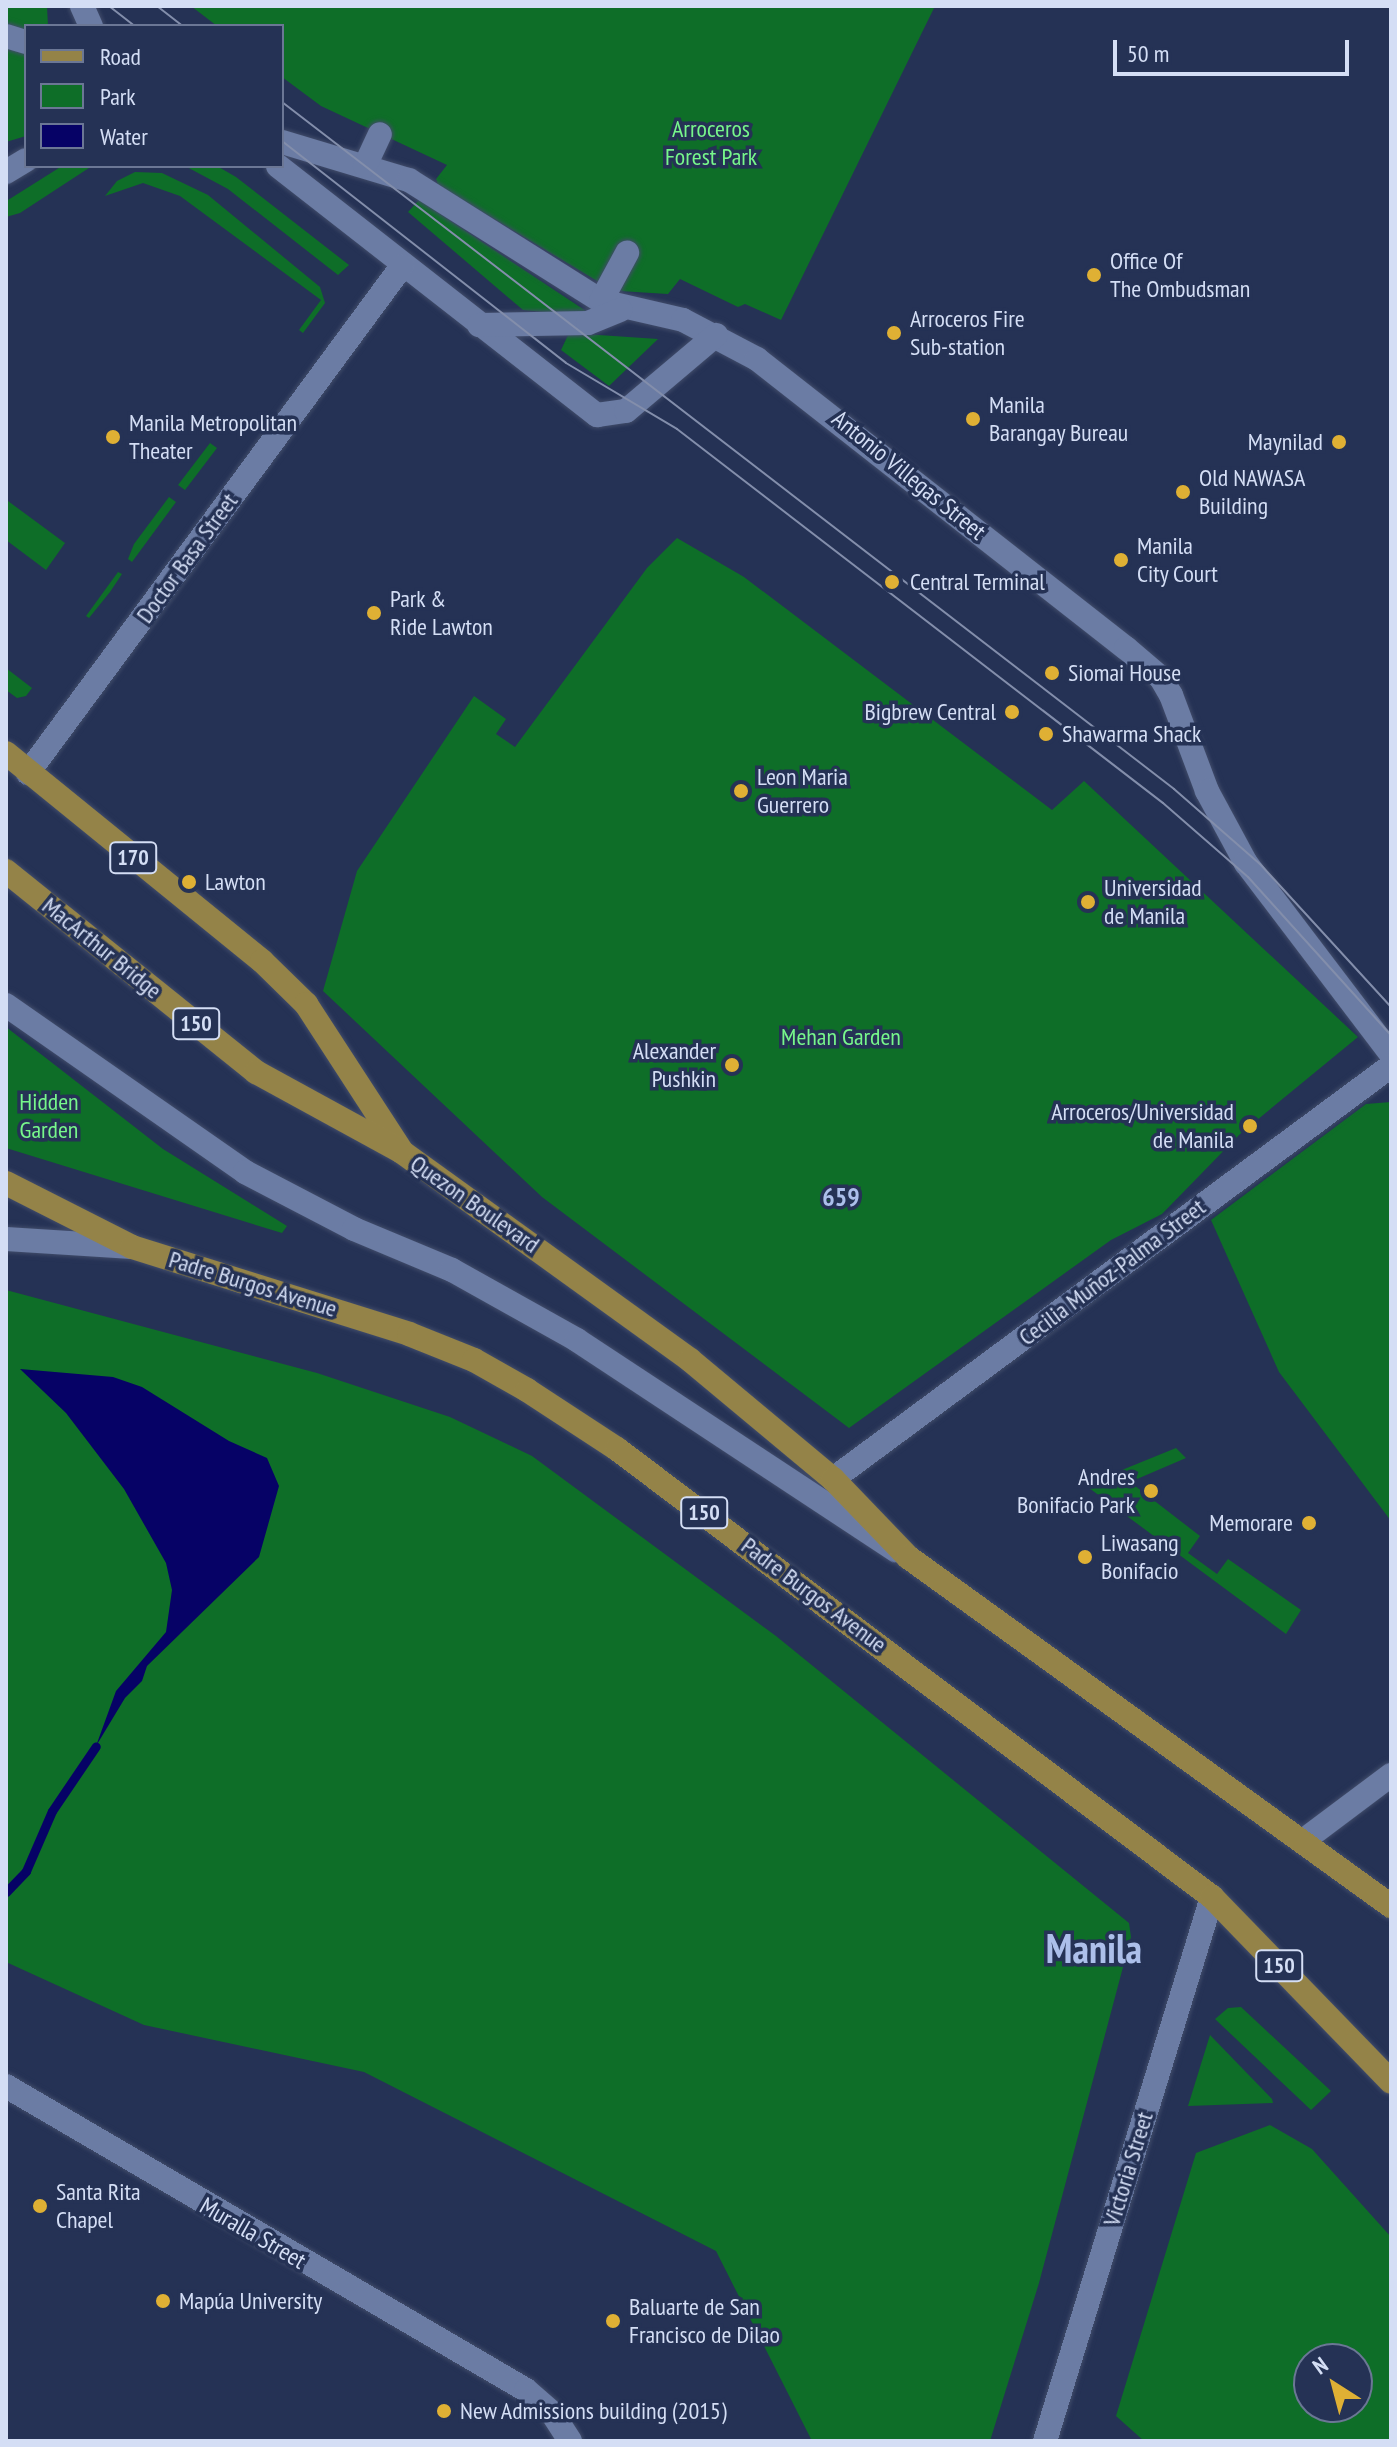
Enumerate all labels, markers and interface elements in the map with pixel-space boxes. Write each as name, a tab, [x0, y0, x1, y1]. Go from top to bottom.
legend	[24, 24, 284, 168]
scale bar	[1117, 24, 1353, 74]
text: 50 m	[1127, 38, 1169, 69]
text: Road	[100, 41, 141, 72]
text: Park	[100, 81, 136, 112]
park label: Arroceros Forest Park	[665, 115, 757, 171]
text: Water	[100, 121, 148, 152]
place label: Office Of The Ombudsman	[1110, 247, 1250, 303]
marker: Office Of The Ombudsman	[1085, 266, 1103, 284]
place label: Arroceros Fire Sub-station	[910, 305, 1025, 361]
marker: Arroceros Fire Sub-station	[885, 324, 903, 342]
place label: Manila Barangay Bureau	[989, 391, 1129, 447]
street label: Antonio Villegas Street	[826, 404, 992, 546]
place label: Manila Metropolitan Theater	[129, 409, 297, 465]
marker: Manila Barangay Bureau	[964, 410, 982, 428]
marker: Manila Metropolitan Theater	[104, 428, 122, 446]
place label: Maynilad	[1248, 428, 1323, 456]
marker: Maynilad	[1330, 433, 1348, 451]
place label: Old NAWASA Building	[1199, 464, 1305, 520]
marker: Old NAWASA Building	[1174, 483, 1192, 501]
street label: Doctor Basa Street	[130, 488, 244, 628]
place label: Manila City Court	[1137, 532, 1219, 588]
marker: Manila City Court	[1112, 551, 1130, 569]
place label: Central Terminal	[910, 568, 1046, 596]
marker: Central Terminal	[881, 571, 903, 593]
place label: Park & Ride Lawton	[390, 585, 493, 641]
marker: Park & Ride Lawton	[365, 604, 383, 622]
place label: Siomai House	[1068, 659, 1181, 687]
marker: Siomai House	[1043, 664, 1061, 682]
place label: Bigbrew Central	[864, 698, 996, 726]
marker: Bigbrew Central	[1003, 703, 1021, 721]
place label: Shawarma Shack	[1062, 720, 1201, 748]
marker: Shawarma Shack	[1037, 725, 1055, 743]
place label: Leon Maria Guerrero	[757, 763, 848, 819]
marker: Leon Maria Guerrero	[732, 782, 750, 800]
road number: 170	[109, 840, 157, 876]
place label: Lawton	[205, 868, 266, 896]
marker: Lawton	[180, 873, 198, 891]
place label: Universidad de Manila	[1104, 874, 1202, 930]
street label: MacArthur Bridge	[37, 891, 167, 1005]
marker: Universidad de Manila	[1079, 893, 1097, 911]
road number: 150	[172, 1006, 220, 1042]
park label: Mehan Garden	[781, 1023, 901, 1051]
place label: Alexander Pushkin	[633, 1037, 716, 1093]
marker: Alexander Pushkin	[723, 1056, 741, 1074]
park label: Hidden Garden	[19, 1088, 79, 1144]
place label: Arroceros/Universidad de Manila	[1051, 1098, 1234, 1154]
marker: Arroceros/Universidad de Manila	[1241, 1117, 1259, 1135]
street label: Quezon Boulevard	[405, 1149, 545, 1259]
district label: 659	[822, 1181, 860, 1213]
street label: Cecilia Muñoz-Palma Street	[1013, 1193, 1211, 1351]
street label: Padre Burgos Avenue	[165, 1245, 341, 1323]
place label: Andres Bonifacio Park	[1017, 1463, 1135, 1519]
marker: Andres Bonifacio Park	[1142, 1482, 1160, 1500]
road number: 150	[680, 1495, 728, 1531]
place label: Memorare	[1209, 1509, 1293, 1537]
marker: Memorare	[1300, 1514, 1318, 1532]
place label: Liwasang Bonifacio	[1101, 1529, 1179, 1585]
street label: Padre Burgos Avenue	[736, 1531, 892, 1659]
marker: Liwasang Bonifacio	[1076, 1548, 1094, 1566]
district label: Manila	[1046, 1924, 1142, 1972]
road number: 150	[1255, 1948, 1303, 1984]
street label: Victoria Street	[1097, 2108, 1159, 2230]
place label: Santa Rita Chapel	[56, 2178, 141, 2234]
street label: Muralla Street	[195, 2191, 311, 2275]
marker: Santa Rita Chapel	[31, 2197, 49, 2215]
place label: Mapúa University	[179, 2287, 322, 2315]
marker: Mapúa University	[154, 2292, 172, 2310]
place label: Baluarte de San Francisco de Dilao	[629, 2293, 780, 2349]
marker: Baluarte de San Francisco de Dilao	[604, 2312, 622, 2330]
north arrow	[1293, 2343, 1373, 2423]
text: N	[1307, 2350, 1333, 2380]
place label: New Admissions building (2015)	[460, 2397, 728, 2425]
marker: New Admissions building (2015)	[435, 2402, 453, 2420]

